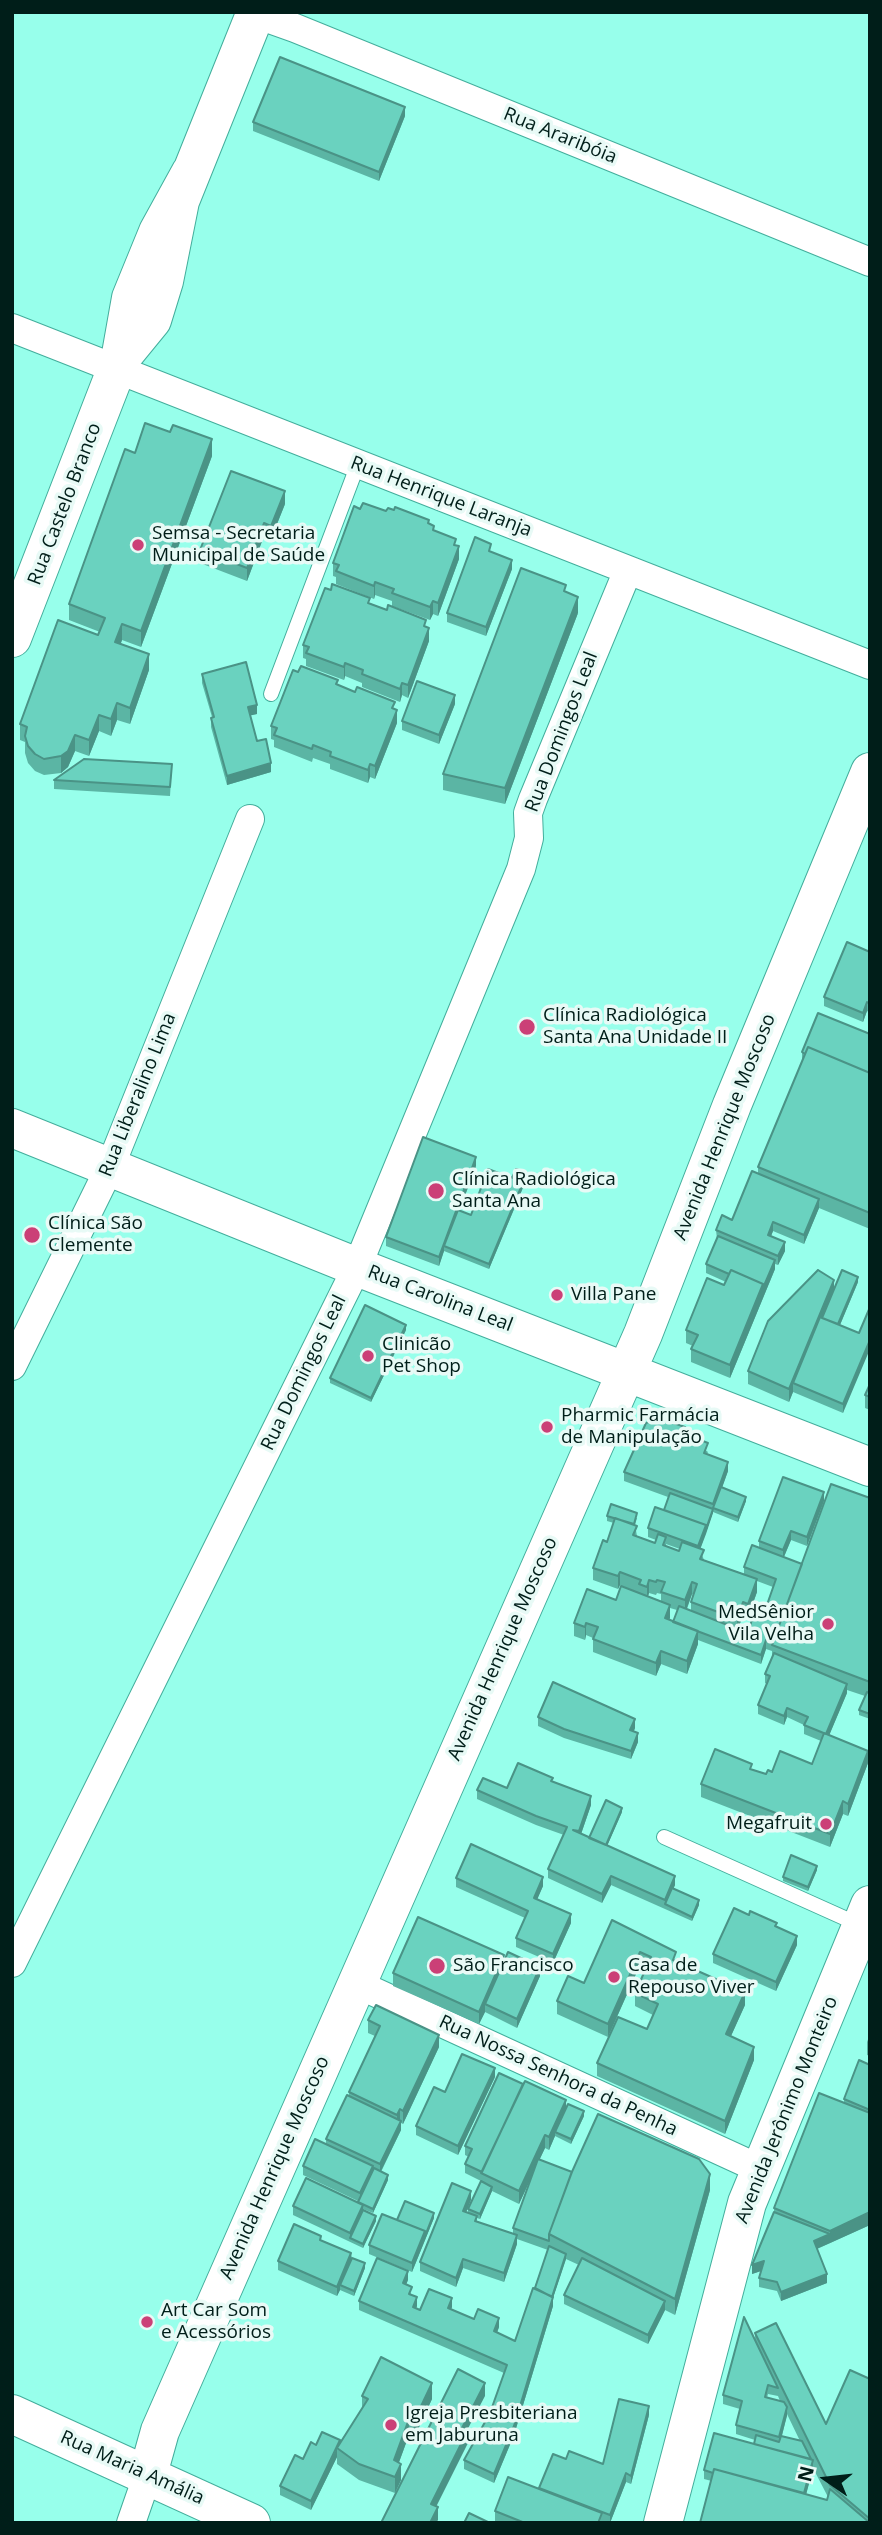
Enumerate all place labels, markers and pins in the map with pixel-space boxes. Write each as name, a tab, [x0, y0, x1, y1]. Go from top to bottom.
place label: Semsa - Secretaria Municipal de Saúde	[152, 523, 325, 567]
marker: Semsa - Secretaria Municipal de Saúde	[130, 537, 146, 553]
place label: Clínica Radiológica Santa Ana Unidade II	[543, 1005, 727, 1049]
marker: Clínica Radiológica Santa Ana Unidade II	[517, 1017, 537, 1037]
place label: Clínica Radiológica Santa Ana	[452, 1169, 616, 1213]
marker: Clínica Radiológica Santa Ana	[426, 1181, 446, 1201]
place label: Clínica São Clemente	[48, 1213, 143, 1257]
marker: Clínica São Clemente	[22, 1225, 42, 1245]
place label: Villa Pane	[571, 1284, 657, 1306]
marker: Villa Pane	[549, 1287, 565, 1303]
place label: Clinicão Pet Shop	[382, 1334, 461, 1378]
marker: Clinicão Pet Shop	[360, 1348, 376, 1364]
place label: Pharmic Farmácia de Manipulação	[561, 1405, 720, 1449]
marker: Pharmic Farmácia de Manipulação	[539, 1419, 555, 1435]
place label: MedSênior Vila Velha	[718, 1602, 814, 1646]
marker: MedSênior Vila Velha	[820, 1616, 836, 1632]
place label: Megafruit	[726, 1813, 812, 1835]
marker: Megafruit	[818, 1816, 834, 1832]
place label: São Francisco	[453, 1955, 574, 1977]
place label: Casa de Repouso Viver	[628, 1955, 755, 1999]
marker: São Francisco	[427, 1956, 447, 1976]
marker: Casa de Repouso Viver	[606, 1969, 622, 1985]
place label: Art Car Som e Acessórios	[161, 2300, 271, 2344]
marker: Art Car Som e Acessórios	[139, 2314, 155, 2330]
place label: Igreja Presbiteriana em Jaburuna	[405, 2403, 577, 2447]
marker: Igreja Presbiteriana em Jaburuna	[383, 2417, 399, 2433]

